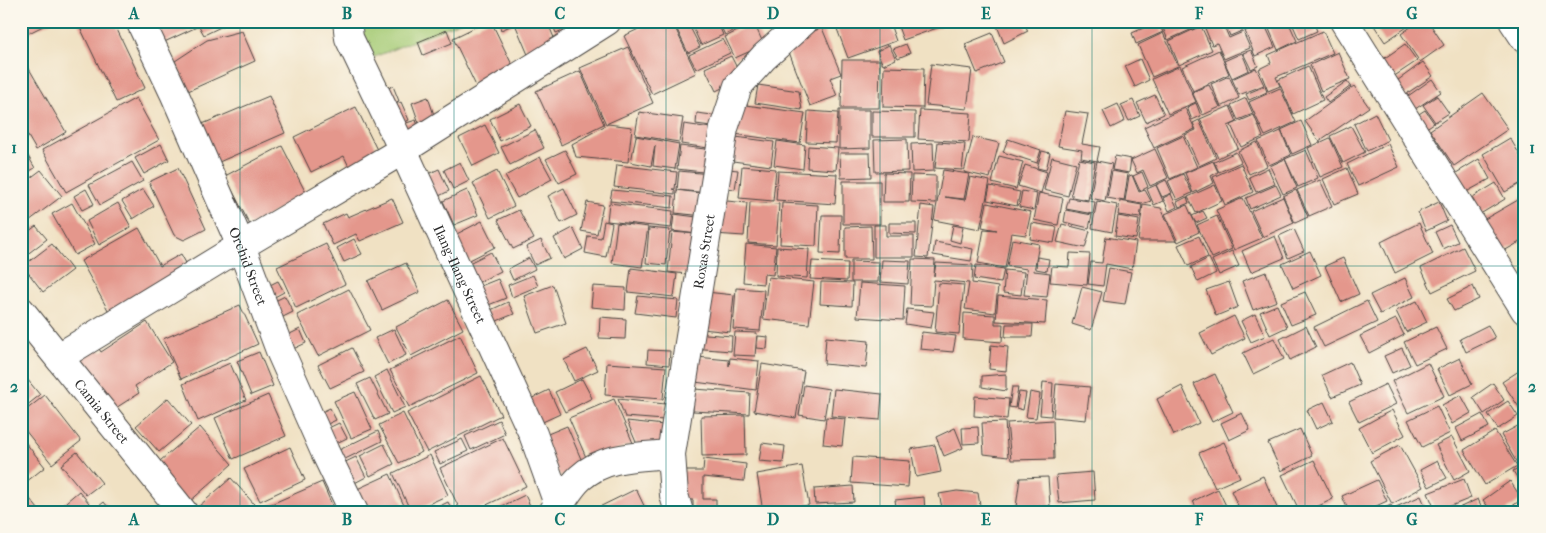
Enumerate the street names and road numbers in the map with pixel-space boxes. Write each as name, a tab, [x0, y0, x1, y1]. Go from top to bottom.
street label: Roxas Street	[689, 213, 718, 290]
street label: Ilang-Ilang Street	[430, 222, 490, 326]
street label: Orchid Street	[225, 224, 271, 308]
street label: Camia Street	[71, 376, 133, 447]

